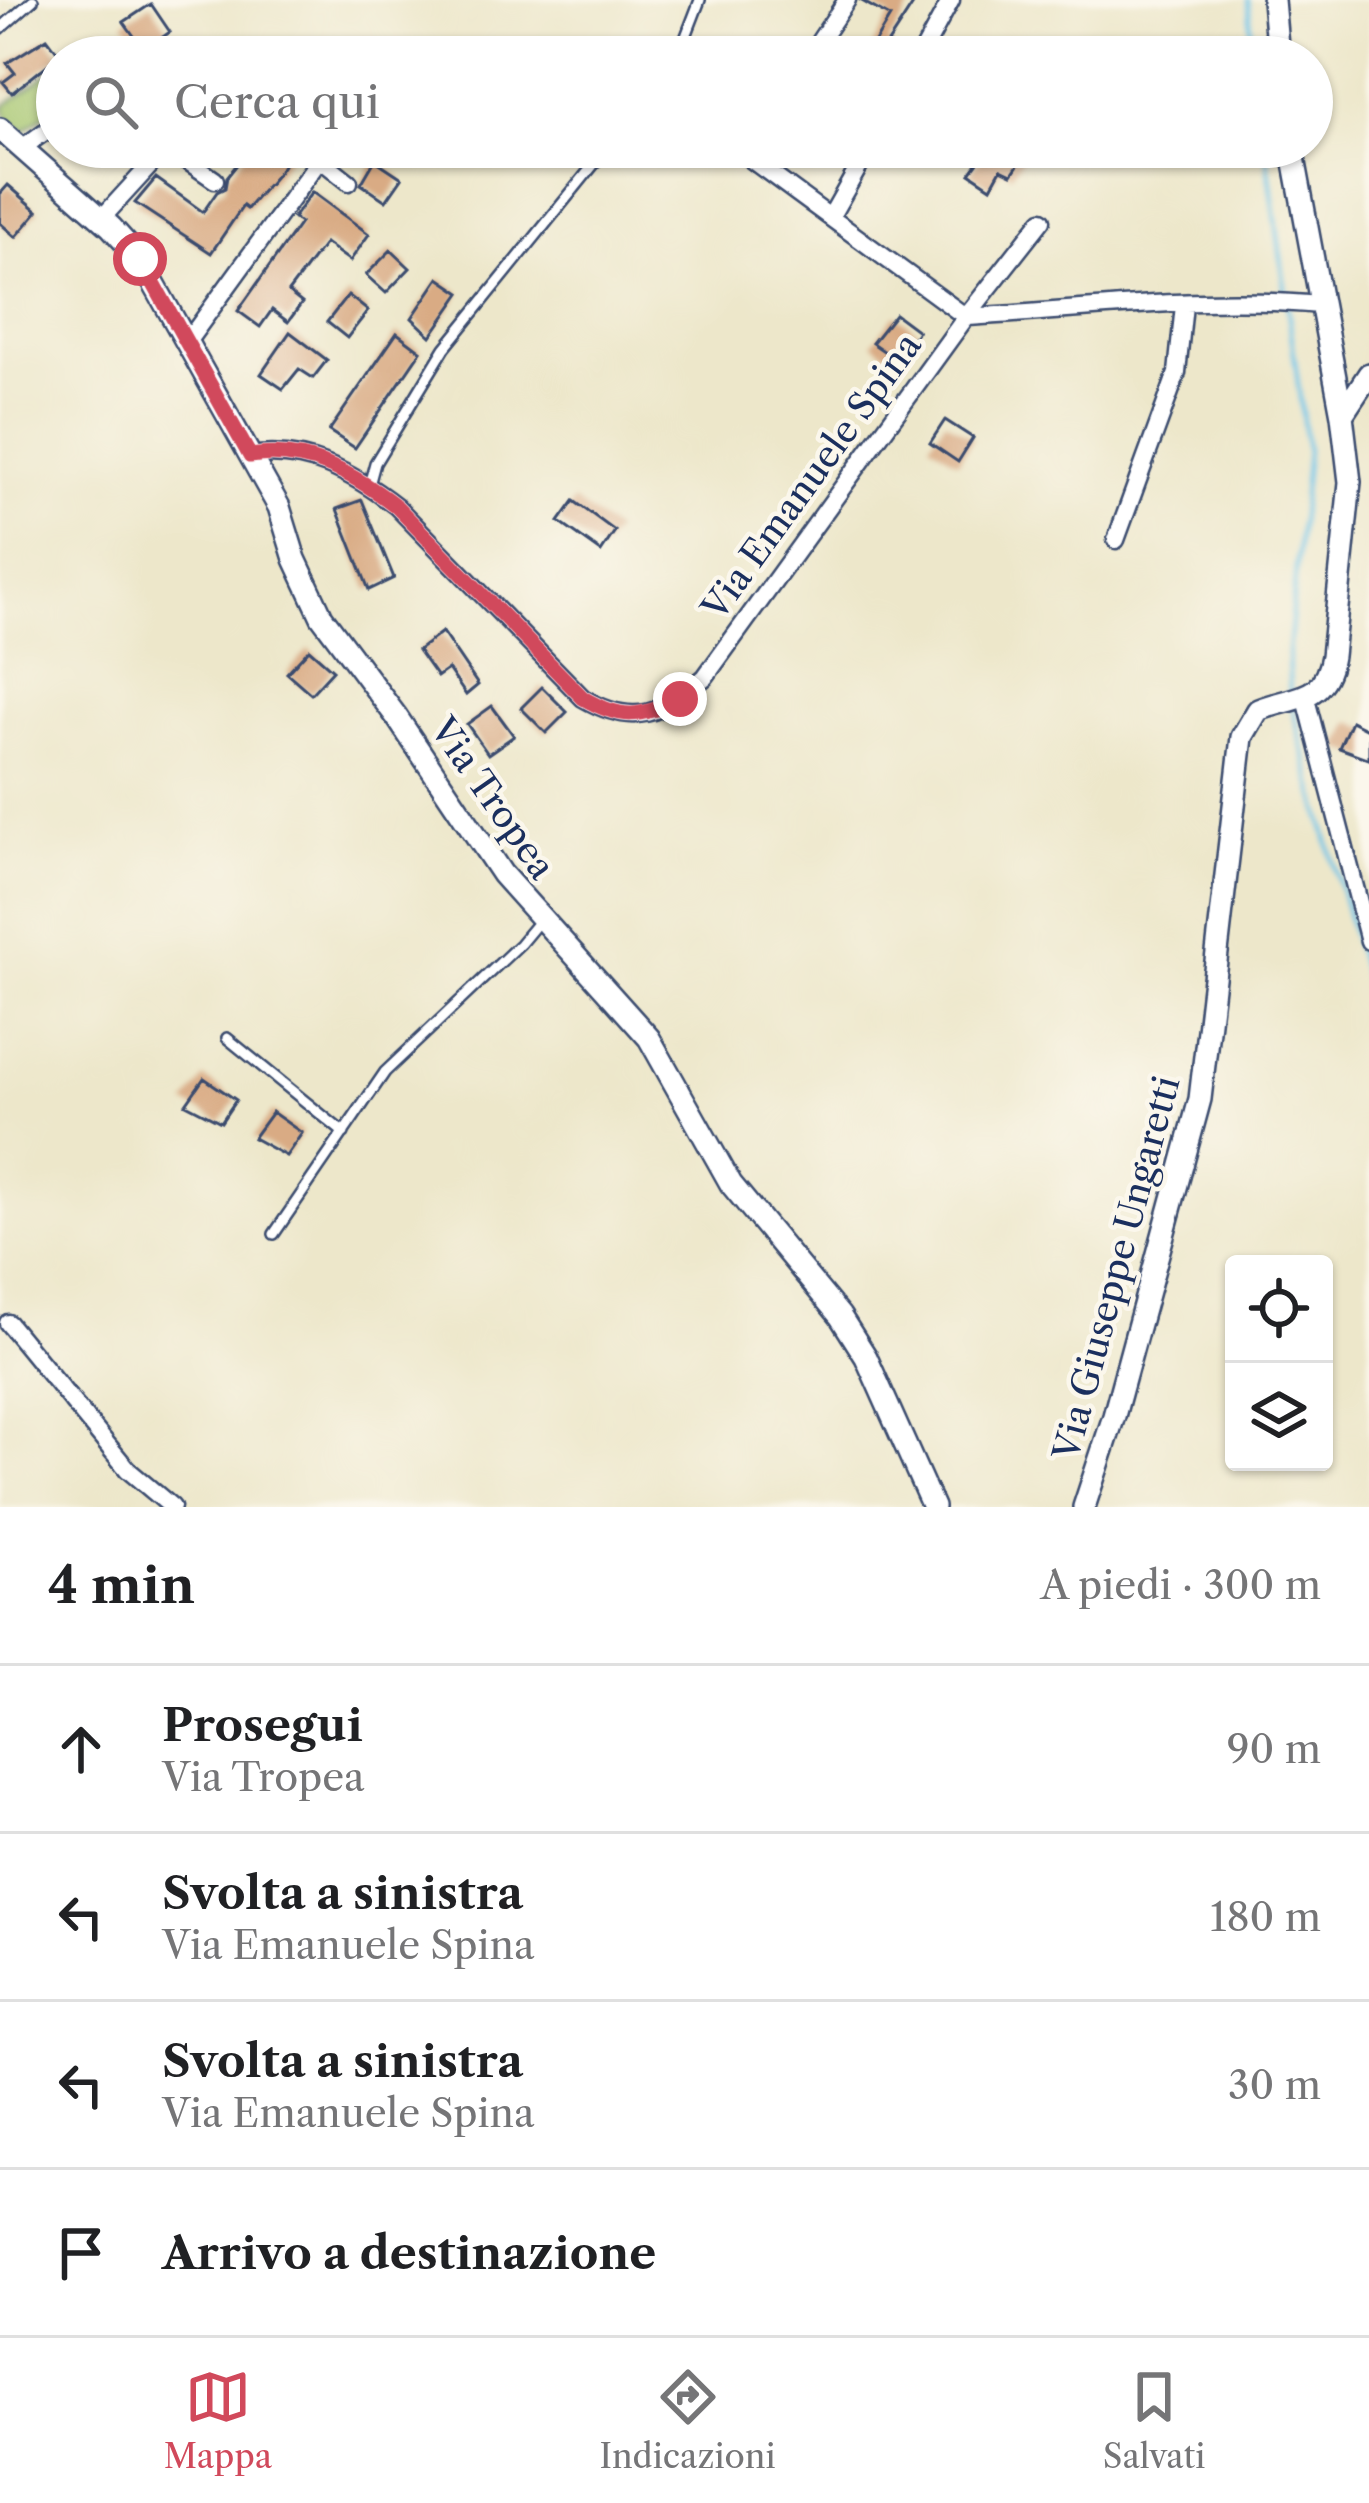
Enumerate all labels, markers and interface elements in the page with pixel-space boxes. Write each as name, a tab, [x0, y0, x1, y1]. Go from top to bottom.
search box	[36, 36, 1333, 168]
icon: search	[78, 69, 144, 135]
text: Cerca qui	[174, 74, 380, 130]
route start	[113, 232, 167, 286]
street label: Via Emanuele Spina	[692, 324, 930, 629]
route end	[653, 672, 707, 726]
street label: Via Tropea	[421, 708, 565, 887]
street label: Via Giuseppe Ungaretti	[1043, 1071, 1188, 1466]
map controls	[1225, 1255, 1333, 1471]
button: locate	[1225, 1255, 1333, 1363]
button: layers	[1225, 1363, 1333, 1471]
text: 4 min	[48, 1554, 195, 1616]
text: A piedi · 300 m	[1040, 1561, 1321, 1609]
text: Prosegui	[162, 1697, 363, 1753]
icon: ahead	[48, 1716, 114, 1782]
text: 90 m	[1227, 1725, 1321, 1773]
text: Via Tropea	[162, 1753, 365, 1801]
text: Svolta a sinistra	[162, 1865, 523, 1921]
icon: left	[48, 1884, 114, 1950]
text: 180 m	[1210, 1893, 1321, 1941]
text: Via Emanuele Spina	[162, 1921, 534, 1969]
text: Svolta a sinistra	[162, 2033, 523, 2089]
icon: left	[48, 2052, 114, 2118]
text: 30 m	[1228, 2061, 1321, 2109]
text: Via Emanuele Spina	[162, 2089, 534, 2137]
icon: arrive	[48, 2220, 114, 2286]
text: Arrivo a destinazione	[162, 2225, 656, 2281]
tab: Mappa	[164, 2364, 272, 2477]
tab: Indicazioni	[600, 2364, 775, 2477]
tab: Salvati	[1103, 2364, 1205, 2477]

